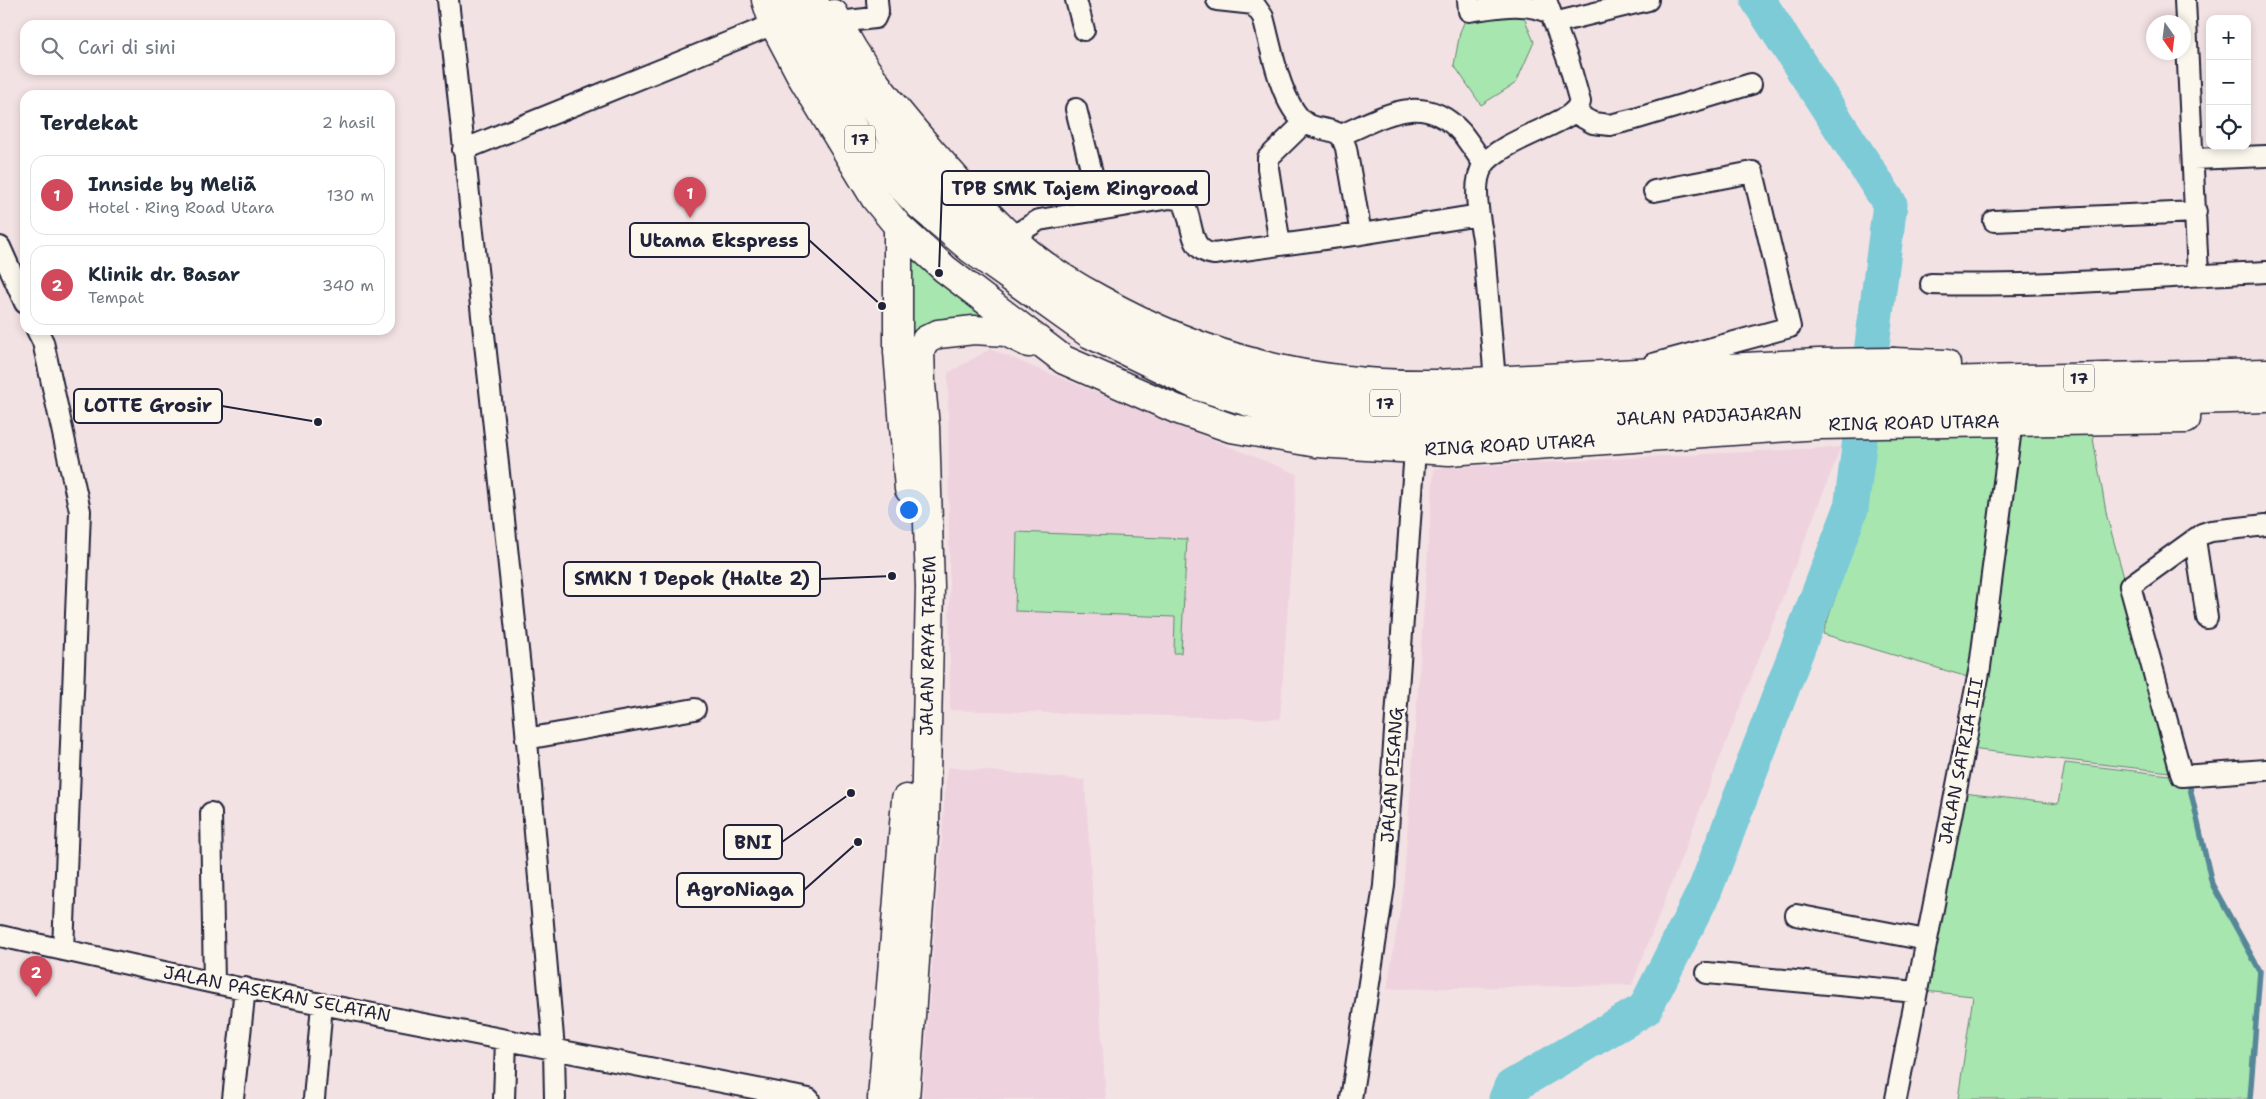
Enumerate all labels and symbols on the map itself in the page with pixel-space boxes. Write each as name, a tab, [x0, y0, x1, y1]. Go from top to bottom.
north arrow	[2146, 15, 2191, 60]
road number: 17	[845, 126, 875, 152]
callout: TPB SMK Tajem Ringroad	[942, 171, 1209, 205]
text: TPB SMK Tajem Ringroad	[951, 176, 1199, 201]
pin: 1	[674, 177, 706, 218]
callout: Utama Ekspress	[630, 223, 809, 257]
text: Utama Ekspress	[639, 228, 799, 253]
road number: 17	[2064, 364, 2094, 392]
callout: LOTTE Grosir	[74, 389, 222, 423]
road number: 17	[1370, 389, 1400, 416]
text: LOTTE Grosir	[84, 393, 212, 418]
street label: JALAN PADJAJARAN	[1616, 401, 1802, 431]
street label: RING ROAD UTARA	[1828, 410, 2000, 436]
street label: RING ROAD UTARA	[1424, 429, 1596, 461]
your location	[896, 497, 922, 523]
street label: JALAN RAYA TAJEM	[914, 556, 942, 736]
callout: SMKN 1 Depok (Halte 2)	[564, 562, 820, 596]
text: SMKN 1 Depok (Halte 2)	[574, 566, 810, 591]
street label: JALAN SATRIA III	[1933, 675, 1989, 846]
street label: JALAN PISANG	[1375, 706, 1409, 844]
callout: BNI	[724, 825, 782, 859]
text: BNI	[734, 830, 772, 855]
callout: AgroNiaga	[677, 873, 804, 907]
text: AgroNiaga	[686, 877, 794, 902]
pin: 2	[20, 956, 52, 997]
street label: JALAN PASEKAN SELATAN	[161, 960, 393, 1028]

